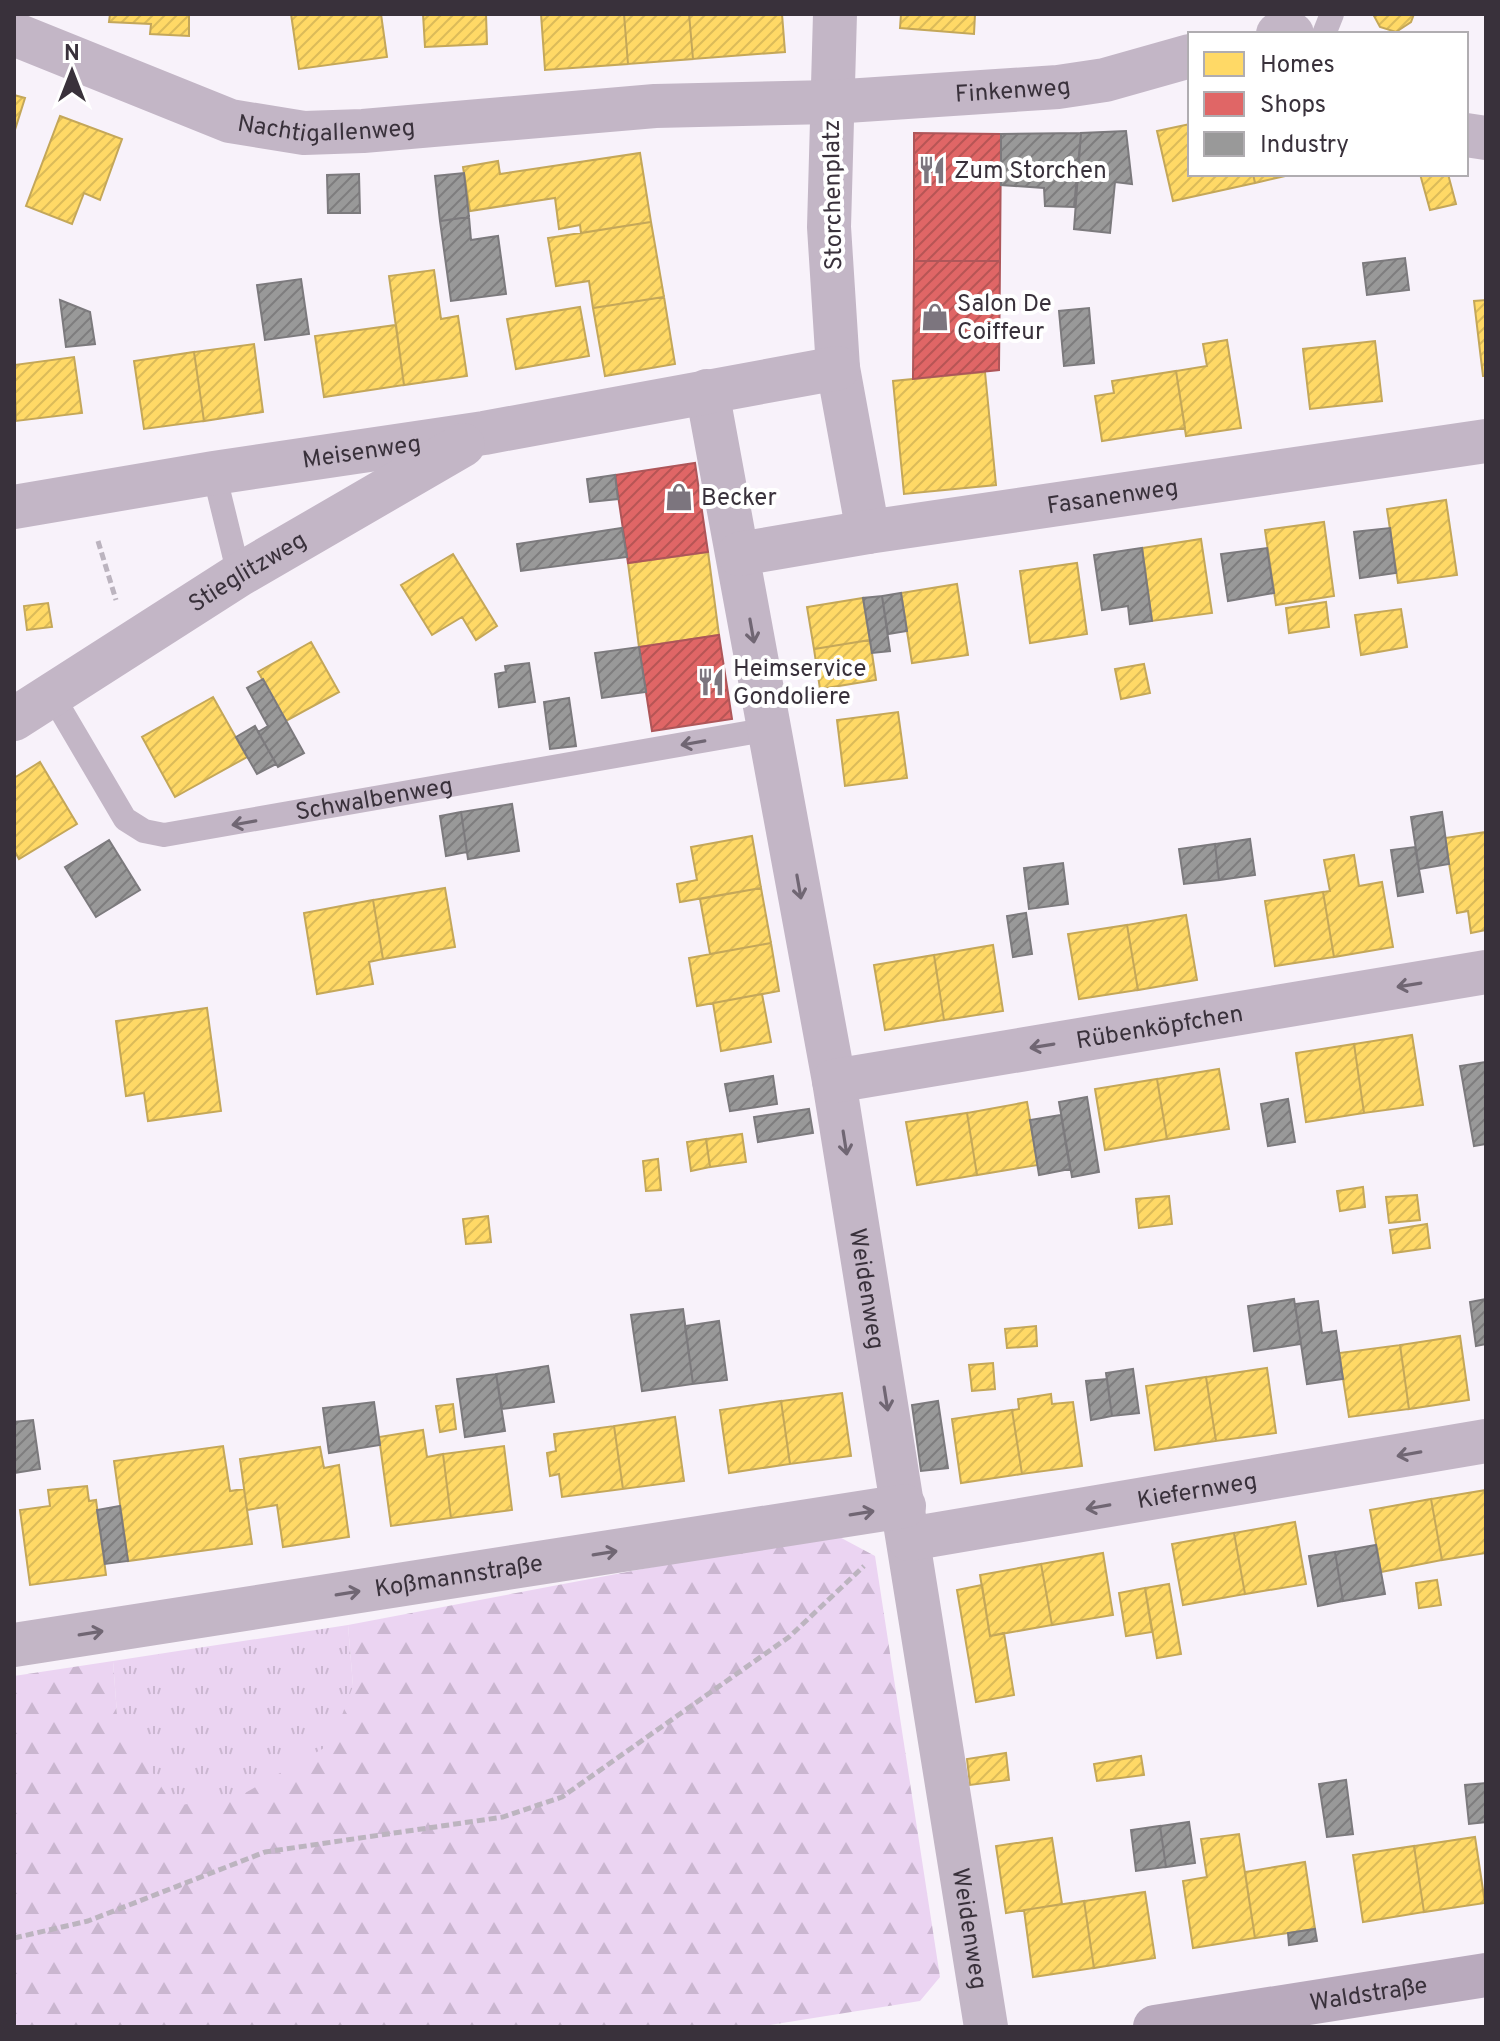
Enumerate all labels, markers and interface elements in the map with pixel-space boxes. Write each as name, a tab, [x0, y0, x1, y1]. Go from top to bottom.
north arrow	[32, 32, 112, 112]
legend	[1188, 32, 1468, 176]
text: N	[64, 41, 80, 68]
text: Homes	[1260, 51, 1335, 81]
street label: Finkenweg	[954, 72, 1073, 111]
text: Shops	[1260, 91, 1326, 121]
street label: Nachtigallenweg	[235, 109, 417, 150]
street label: Storchenplatz	[818, 119, 850, 271]
text: Industry	[1260, 131, 1349, 161]
restaurant icon: Zum Storchen	[917, 155, 947, 185]
place label: Zum Storchen	[954, 157, 1107, 187]
place label: Salon De Coiffeur	[957, 290, 1052, 348]
shop icon: Salon De Coiffeur	[920, 302, 950, 332]
street label: Meisenweg	[300, 430, 423, 477]
street label: Fasanenweg	[1045, 474, 1180, 522]
shop icon: Becker	[664, 482, 694, 512]
place label: Becker	[701, 484, 777, 514]
street label: Stieglitzweg	[184, 526, 313, 620]
one-way arrow	[746, 618, 761, 643]
place label: Heimservice Gondoliere	[733, 655, 866, 713]
restaurant icon: Heimservice Gondoliere	[696, 667, 726, 697]
one-way arrow	[681, 736, 706, 751]
street label: Schwalbenweg	[293, 772, 455, 829]
one-way arrow	[232, 817, 257, 832]
one-way arrow	[792, 874, 807, 899]
one-way arrow	[1397, 978, 1422, 993]
street label: Rübenköpfchen	[1074, 1000, 1246, 1057]
one-way arrow	[1030, 1039, 1055, 1054]
one-way arrow	[838, 1129, 853, 1155]
street label: Weidenweg	[841, 1226, 890, 1352]
one-way arrow	[880, 1386, 895, 1411]
one-way arrow	[1397, 1447, 1422, 1462]
street label: Kiefernweg	[1135, 1467, 1259, 1517]
one-way arrow	[1085, 1500, 1111, 1515]
one-way arrow	[849, 1505, 874, 1520]
one-way arrow	[592, 1545, 617, 1560]
street label: Koßmannstraße	[373, 1550, 545, 1605]
one-way arrow	[335, 1585, 360, 1600]
one-way arrow	[78, 1625, 103, 1640]
street label: Weidenweg	[944, 1866, 993, 1992]
street label: Waldstraße	[1308, 1971, 1430, 2019]

